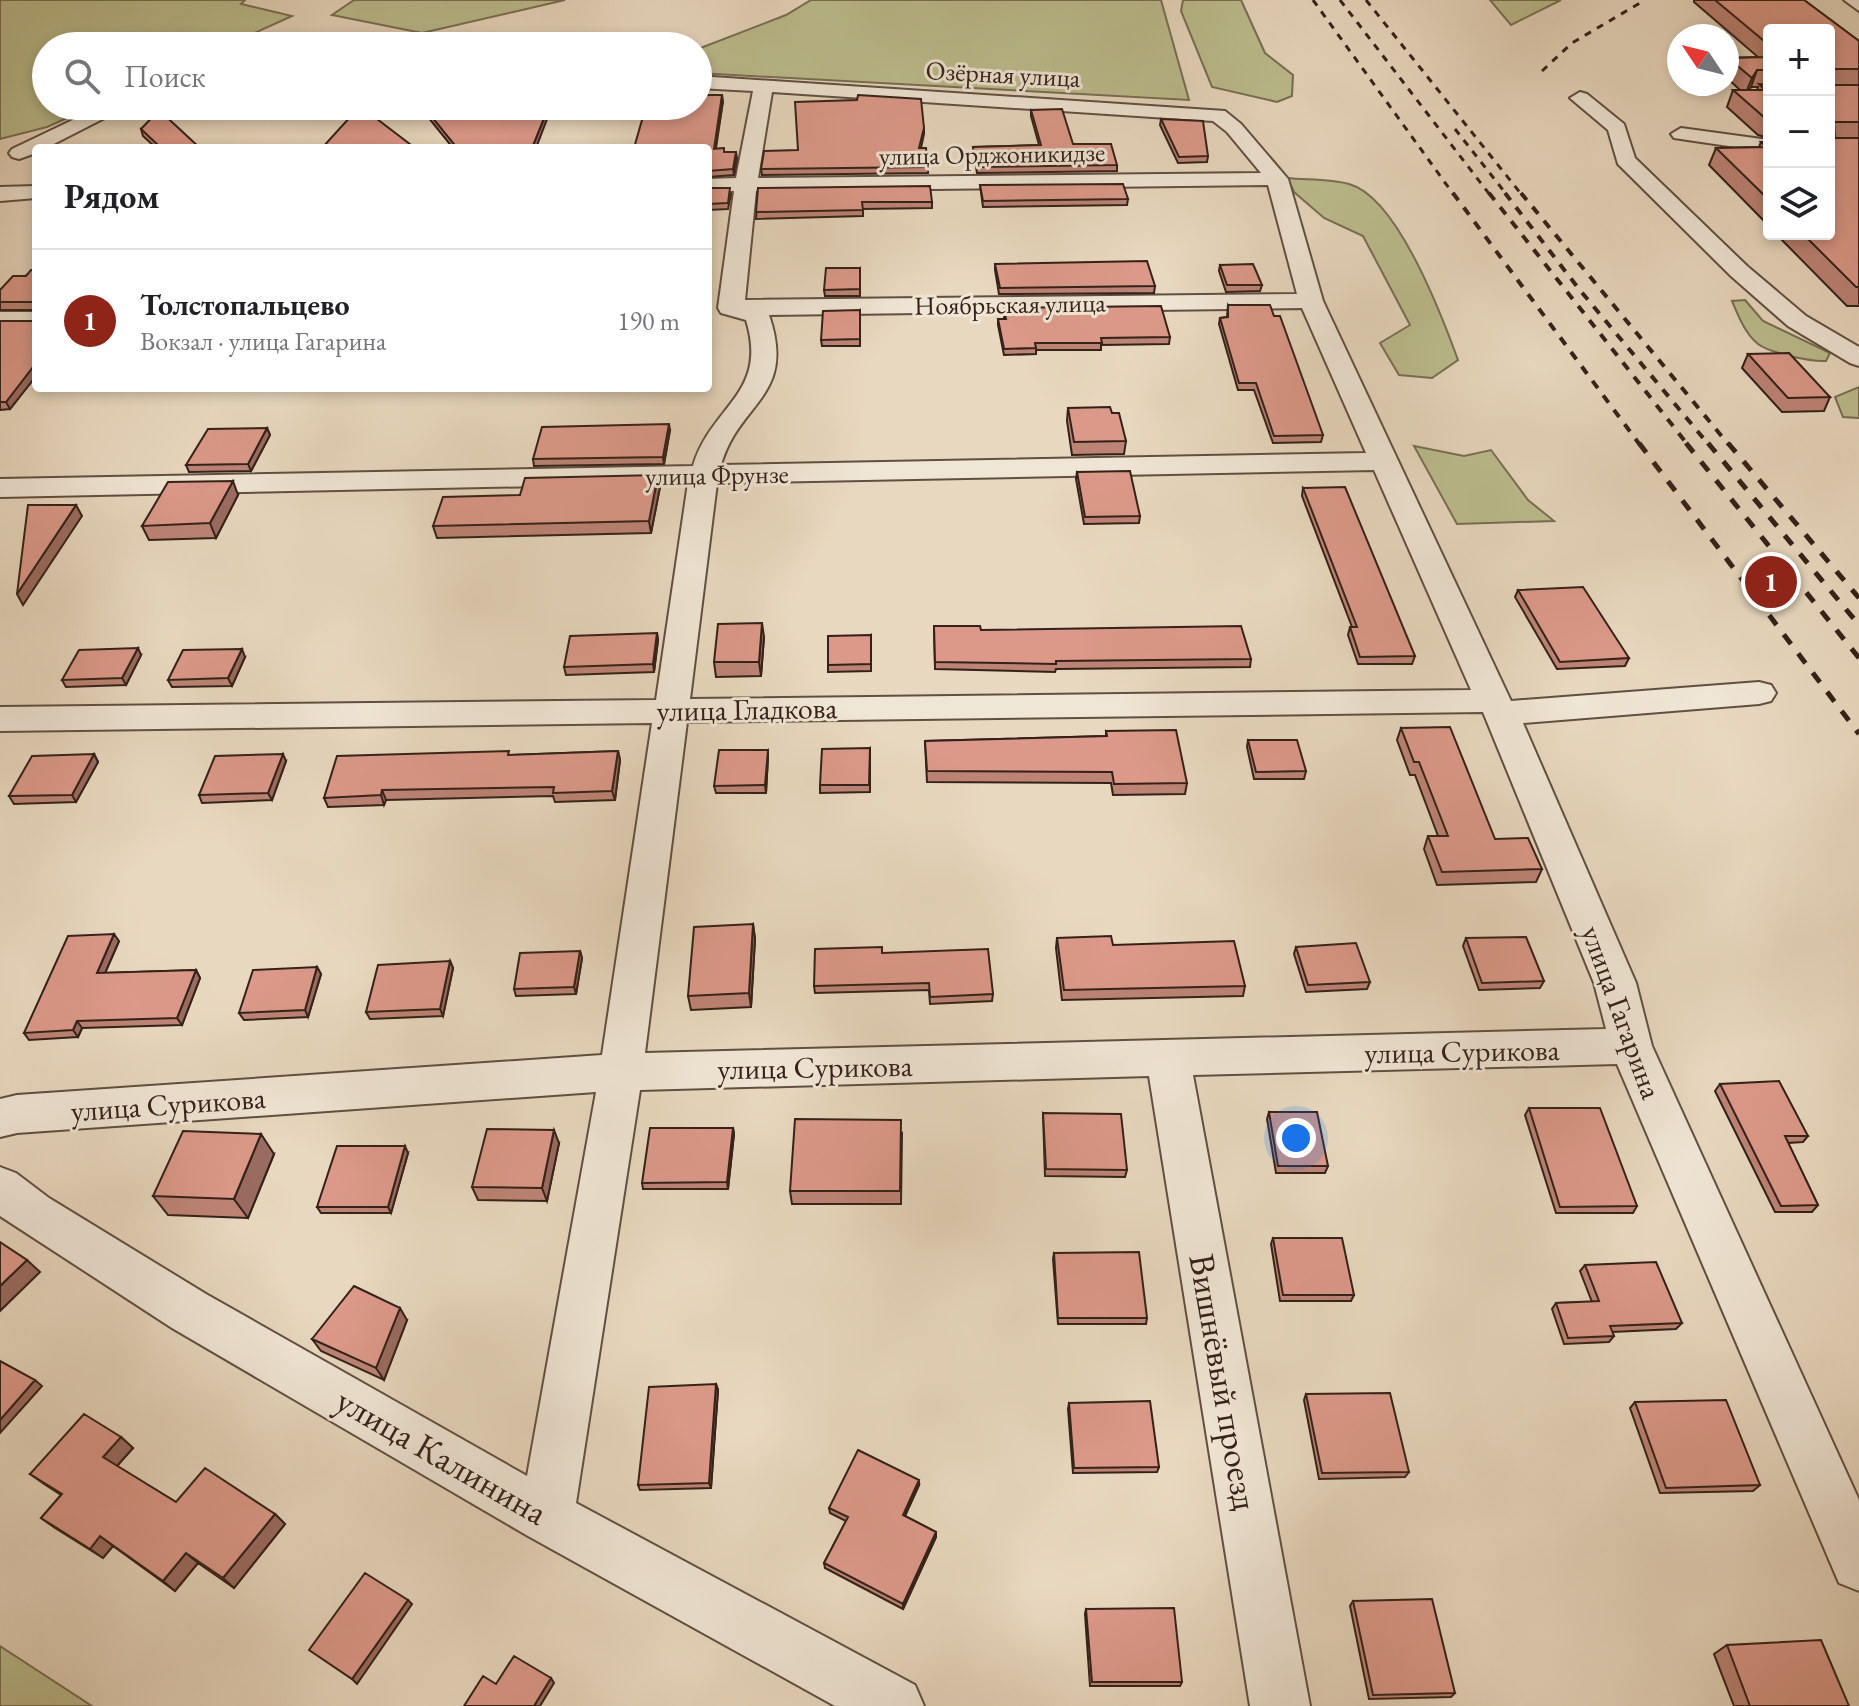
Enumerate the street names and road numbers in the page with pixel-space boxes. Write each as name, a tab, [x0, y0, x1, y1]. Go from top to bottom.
street label: Озёрная улица	[925, 53, 1082, 95]
street label: улица Орджоникидзе	[879, 135, 1105, 173]
street label: Ноябрьская улица	[914, 285, 1107, 323]
street label: улица Фрунзе	[645, 457, 789, 493]
street label: улица Гладкова	[656, 688, 838, 730]
street label: улица Гагарина	[1573, 920, 1671, 1104]
street label: улица Сурикова	[1364, 1030, 1560, 1072]
street label: улица Сурикова	[717, 1046, 913, 1088]
street label: улица Сурикова	[69, 1078, 267, 1130]
street label: Вишнёвый проезд	[1178, 1250, 1270, 1514]
street label: улица Калинина	[328, 1376, 557, 1536]

